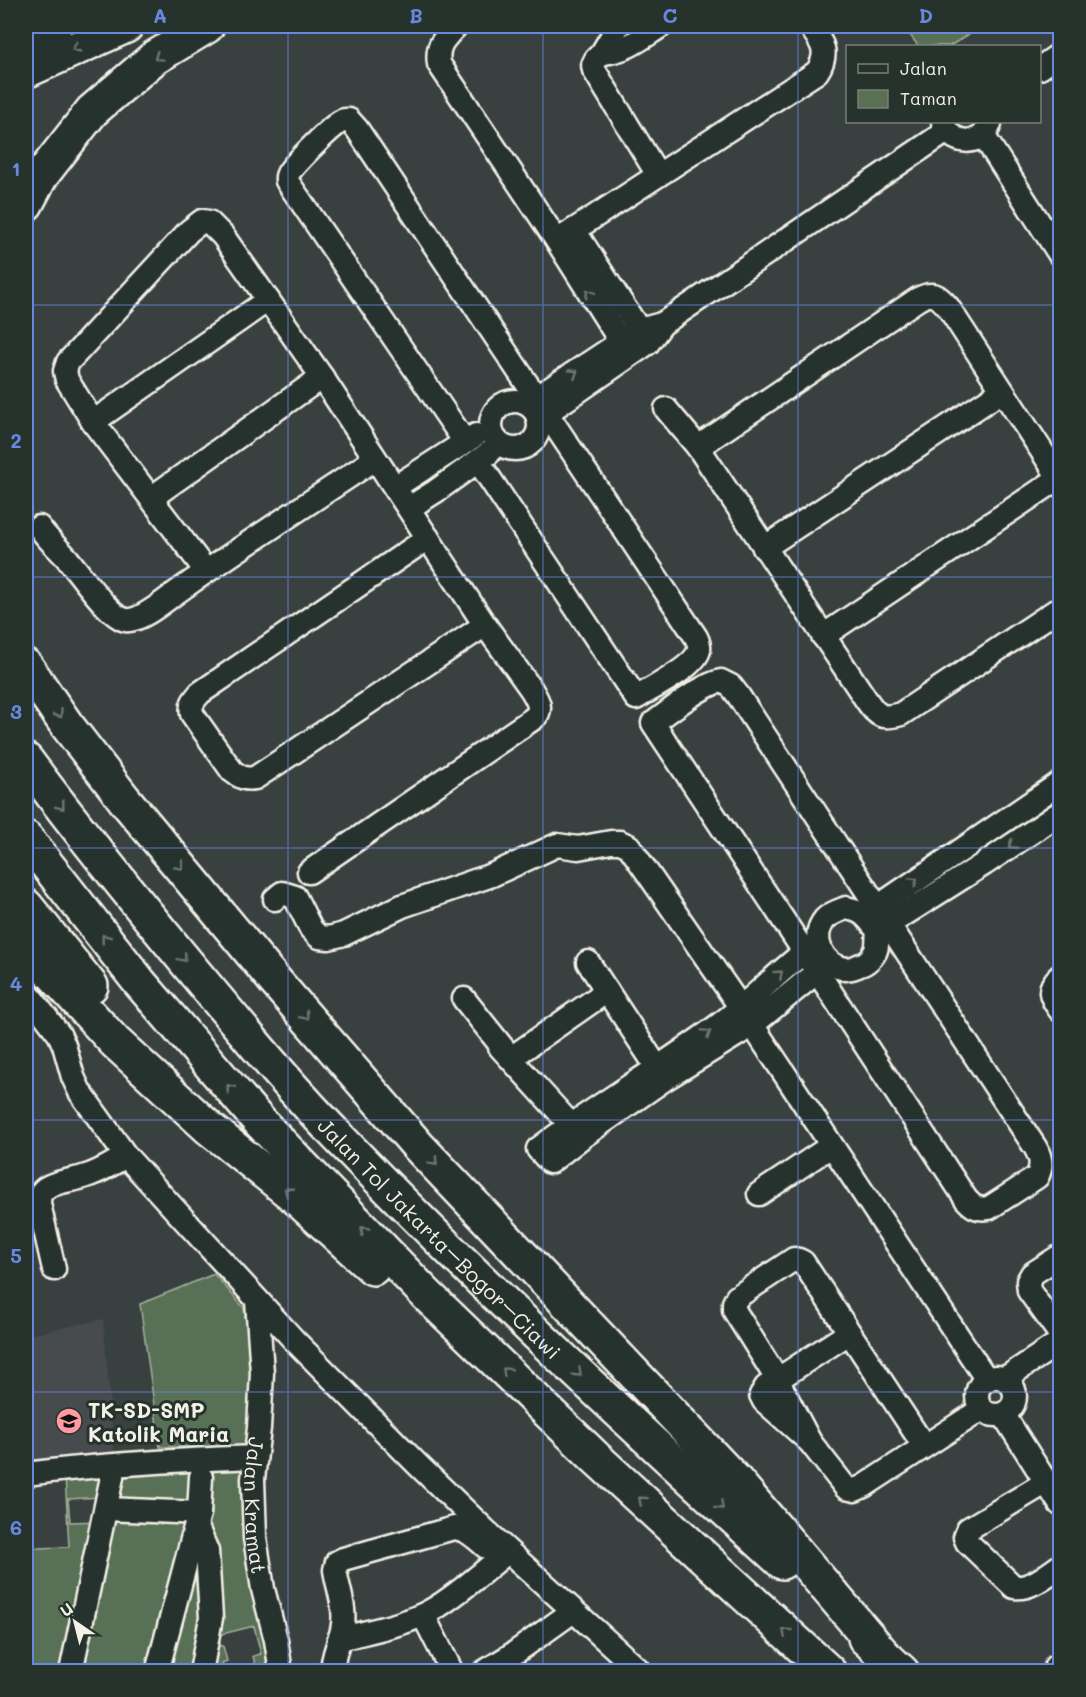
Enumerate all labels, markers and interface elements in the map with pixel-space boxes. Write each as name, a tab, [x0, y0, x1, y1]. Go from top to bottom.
text: A	[153, 2, 167, 28]
text: B	[409, 2, 423, 28]
text: C	[663, 2, 678, 28]
text: D	[919, 2, 933, 28]
one-way arrow	[71, 41, 82, 53]
legend	[846, 45, 1041, 123]
one-way arrow	[153, 50, 164, 61]
text: Jalan	[900, 56, 947, 80]
text: Taman	[900, 86, 957, 110]
text: 1	[12, 155, 20, 181]
one-way arrow	[585, 289, 597, 299]
one-way arrow	[567, 370, 578, 381]
text: 2	[10, 427, 22, 453]
text: 3	[10, 698, 22, 724]
one-way arrow	[52, 707, 63, 718]
one-way arrow	[54, 800, 65, 811]
one-way arrow	[1008, 838, 1019, 849]
one-way arrow	[173, 860, 184, 871]
one-way arrow	[907, 877, 918, 888]
one-way arrow	[101, 934, 112, 945]
one-way arrow	[176, 952, 187, 963]
text: 4	[10, 970, 23, 996]
one-way arrow	[772, 970, 782, 981]
one-way arrow	[298, 1009, 309, 1020]
one-way arrow	[701, 1029, 712, 1040]
one-way arrow	[226, 1084, 237, 1095]
street label: Jalan Tol Jakarta–Bogor–Ciawi	[313, 1112, 567, 1364]
one-way arrow	[427, 1156, 438, 1166]
one-way arrow	[283, 1188, 294, 1199]
one-way arrow	[360, 1226, 371, 1237]
text: 5	[10, 1242, 22, 1268]
one-way arrow	[571, 1366, 581, 1377]
one-way arrow	[502, 1367, 512, 1378]
place label: TK-SD-SMP Katolik Maria	[88, 1396, 229, 1447]
school or university icon: TK-SD-SMP Katolik Maria	[54, 1406, 84, 1436]
street label: Jalan Kramat	[239, 1436, 274, 1575]
one-way arrow	[639, 1496, 649, 1507]
one-way arrow	[714, 1499, 724, 1510]
text: 6	[10, 1514, 22, 1540]
north arrow	[45, 1592, 105, 1652]
text: U	[55, 1597, 77, 1621]
one-way arrow	[782, 1628, 793, 1639]

